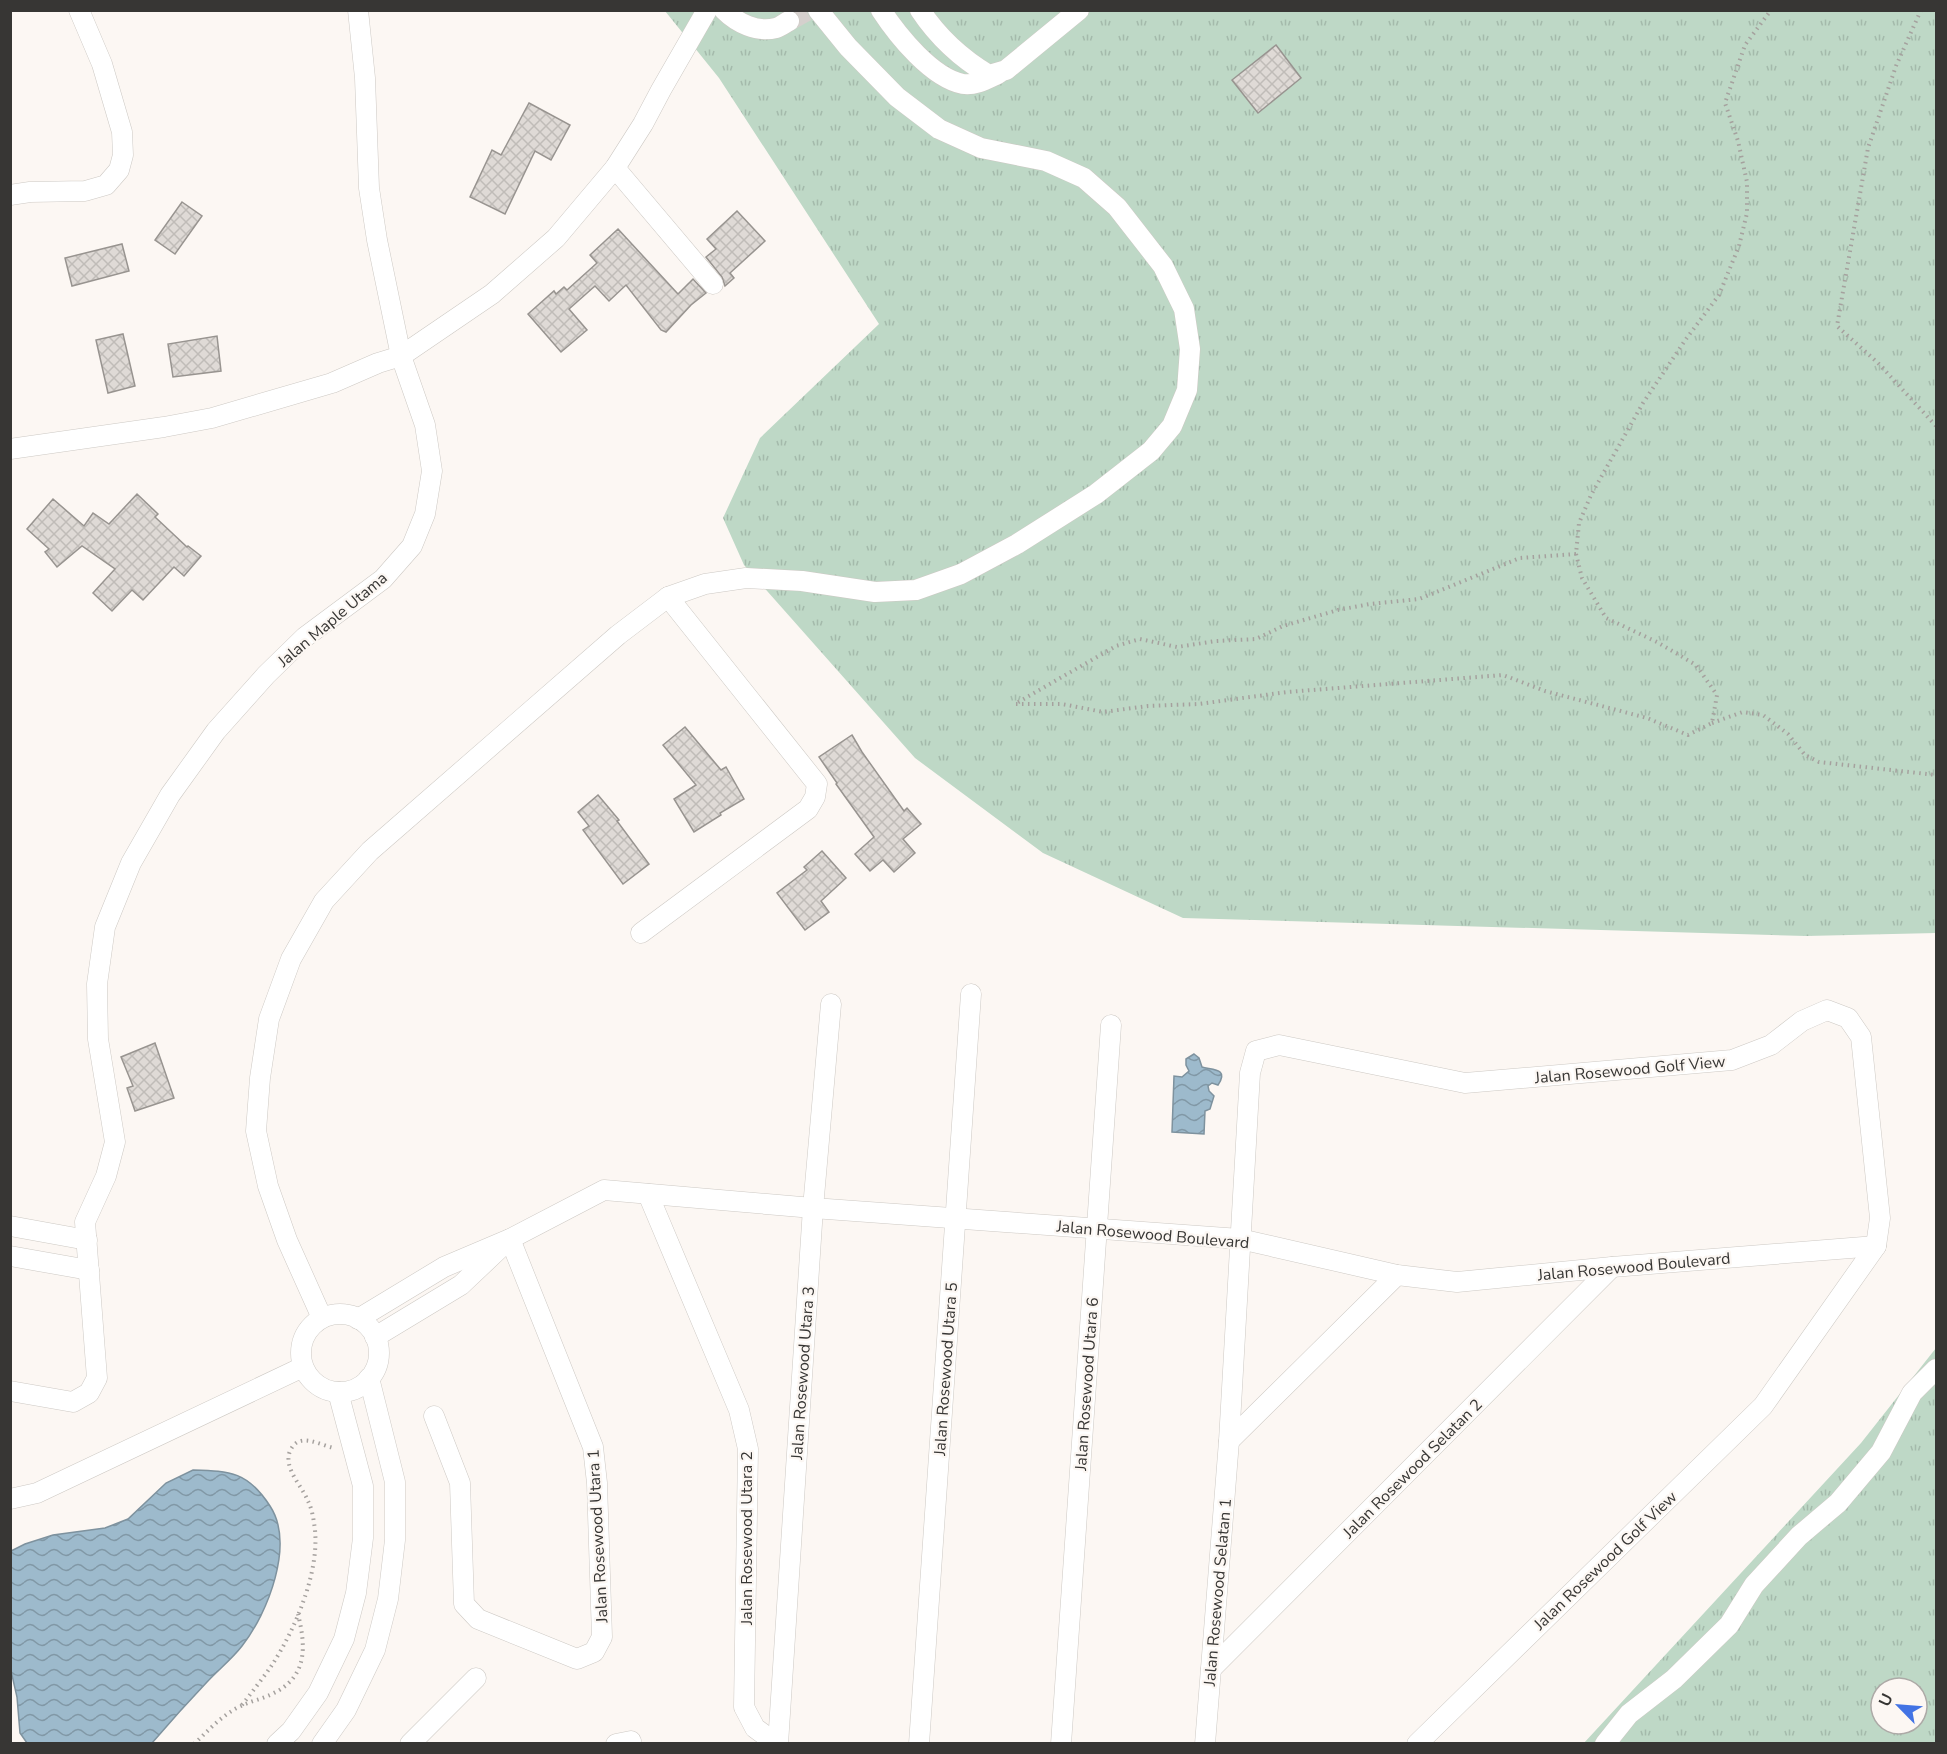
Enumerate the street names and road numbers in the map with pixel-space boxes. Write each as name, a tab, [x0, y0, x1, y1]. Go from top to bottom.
street label: Jalan Maple Utama	[272, 567, 392, 673]
street label: Jalan Rosewood Golf View	[1533, 1051, 1727, 1089]
street label: Jalan Rosewood Boulevard	[1055, 1216, 1250, 1254]
street label: Jalan Rosewood Boulevard	[1536, 1248, 1731, 1286]
street label: Jalan Rosewood Utara 5	[929, 1282, 963, 1457]
street label: Jalan Rosewood Utara 3	[786, 1286, 820, 1461]
street label: Jalan Rosewood Utara 6	[1070, 1297, 1104, 1472]
street label: Jalan Rosewood Selatan 2	[1338, 1394, 1487, 1544]
street label: Jalan Rosewood Utara 1	[582, 1449, 614, 1624]
street label: Jalan Rosewood Utara 2	[736, 1451, 758, 1626]
street label: Jalan Rosewood Golf View	[1529, 1486, 1683, 1636]
street label: Jalan Rosewood Selatan 1	[1199, 1497, 1237, 1688]

